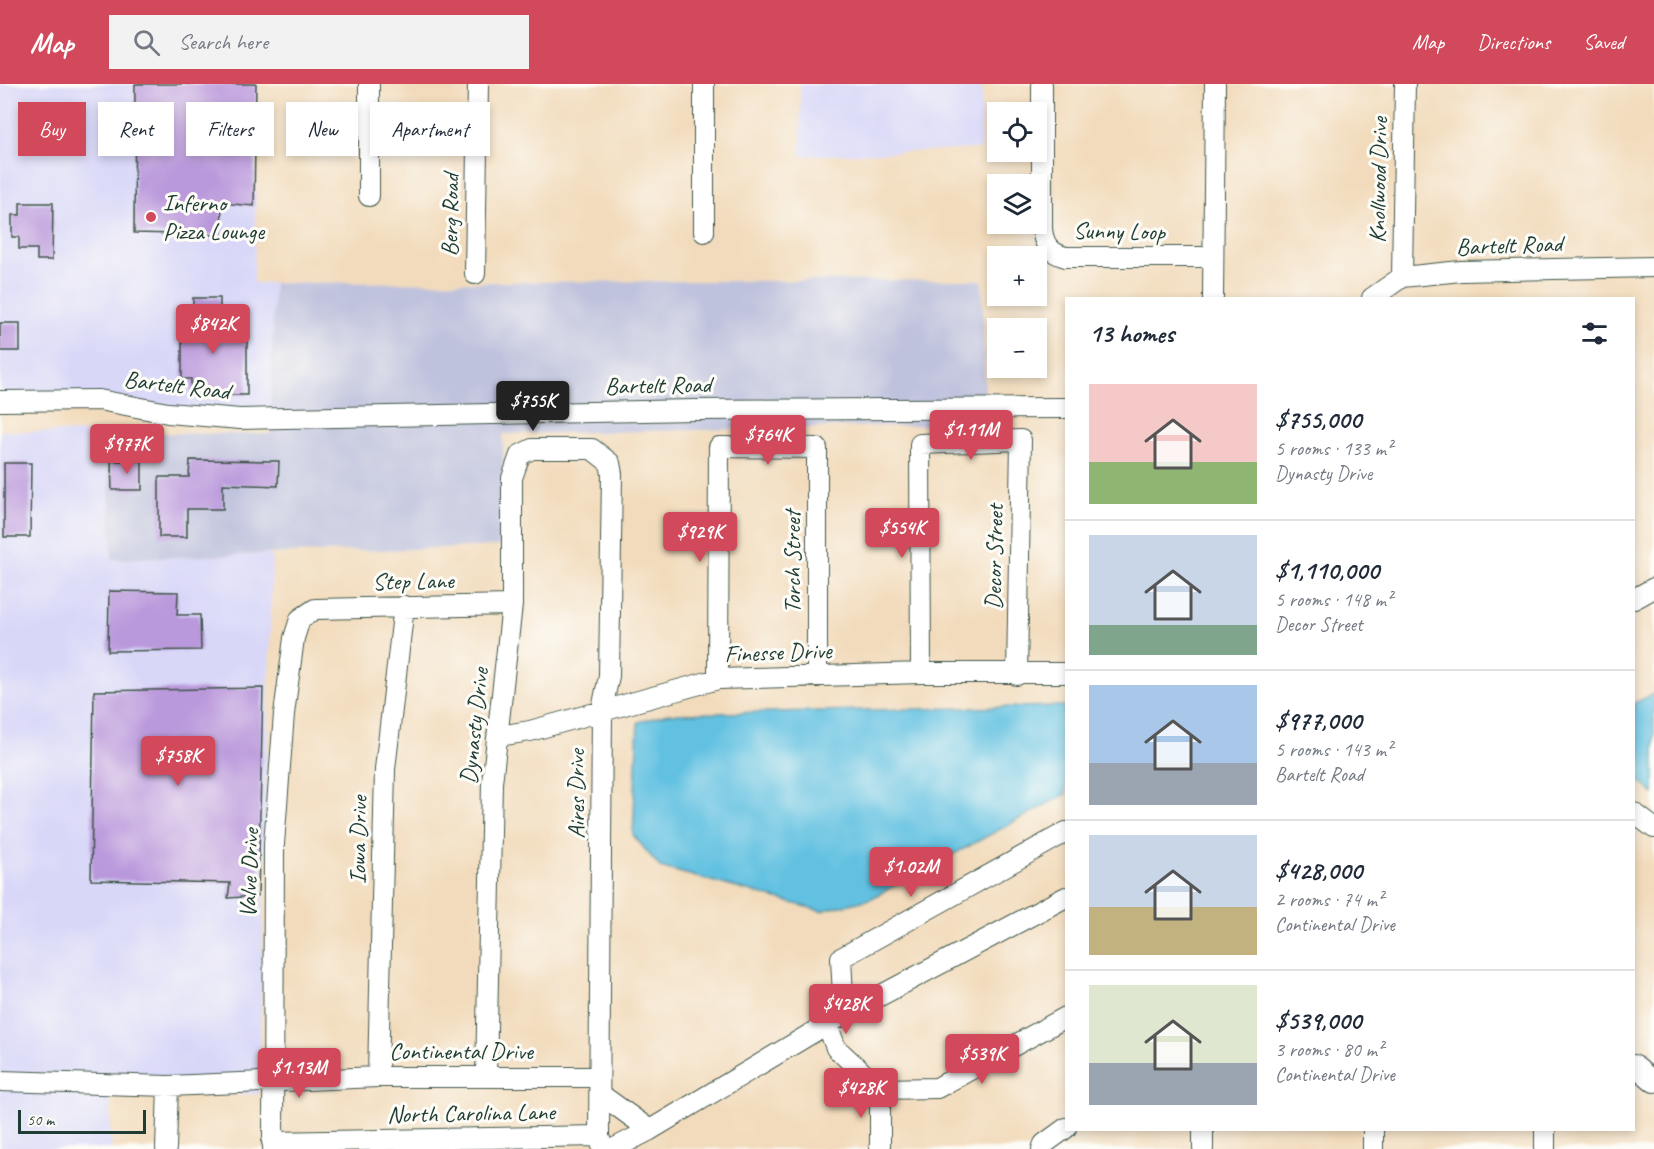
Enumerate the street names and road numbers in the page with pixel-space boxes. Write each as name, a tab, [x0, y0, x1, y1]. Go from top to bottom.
street label: Knollwood Drive	[1362, 115, 1394, 243]
street label: Berg Road	[434, 170, 466, 257]
street label: Sunny Loop	[1073, 215, 1166, 247]
street label: Bartelt Road	[1455, 228, 1566, 262]
street label: Bartelt Road	[122, 364, 235, 407]
street label: Bartelt Road	[605, 369, 715, 401]
street label: Decor Street	[978, 502, 1010, 610]
street label: Torch Street	[777, 508, 807, 613]
street label: Step Lane	[372, 565, 456, 597]
street label: Finesse Drive	[724, 635, 834, 669]
street label: Dynasty Drive	[453, 664, 495, 786]
street label: Aires Drive	[561, 747, 591, 839]
street label: Iowa Drive	[342, 793, 374, 884]
street label: Valve Drive	[232, 826, 266, 918]
street label: Continental Drive	[389, 1036, 535, 1066]
street label: North Carolina Lane	[387, 1096, 557, 1129]

